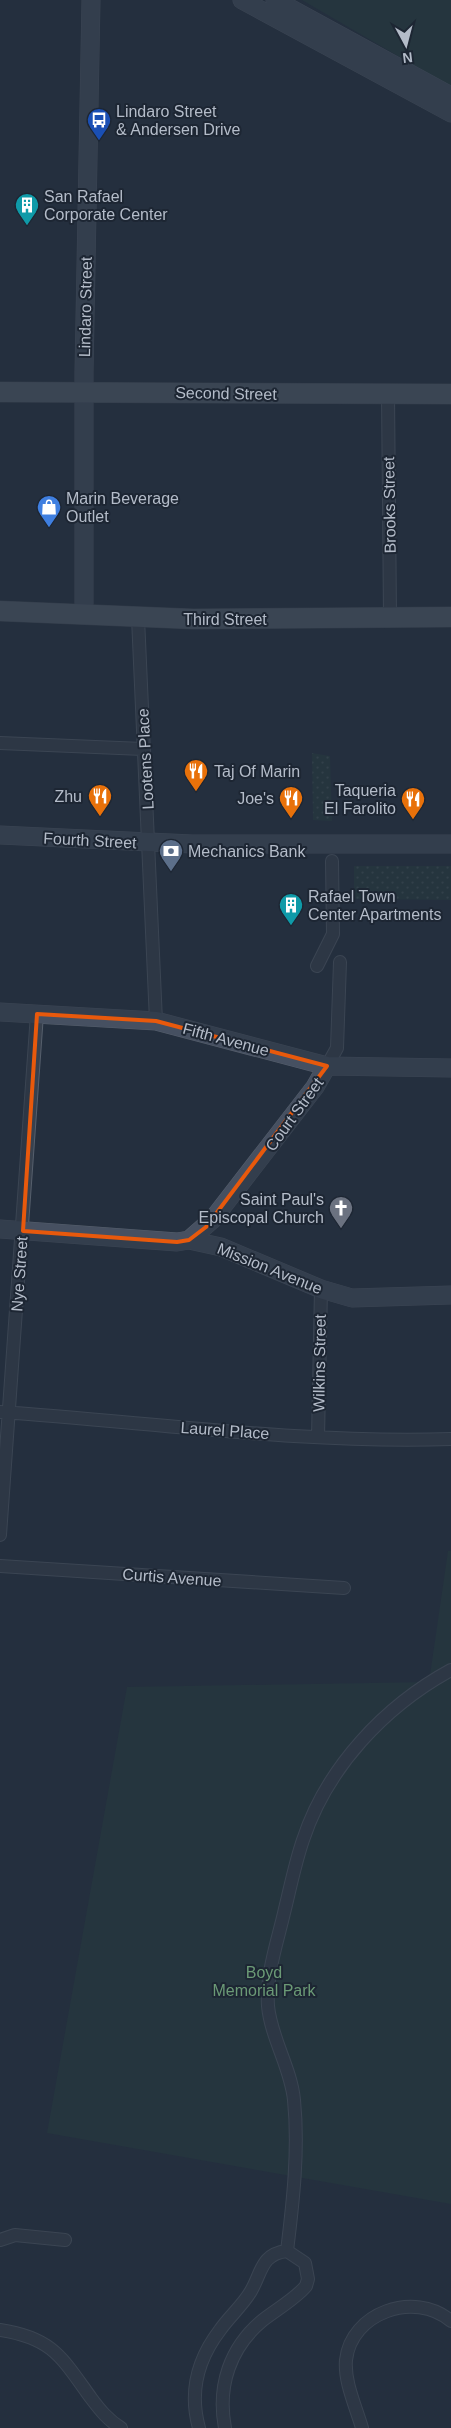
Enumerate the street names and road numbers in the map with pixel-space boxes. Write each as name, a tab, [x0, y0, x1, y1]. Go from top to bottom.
street label: Lindaro Street	[76, 256, 95, 357]
street label: Second Street	[175, 384, 277, 403]
street label: Brooks Street	[380, 456, 399, 554]
street label: Third Street	[183, 611, 267, 628]
street label: Lootens Place	[134, 708, 157, 810]
street label: Fourth Street	[43, 830, 138, 851]
street label: Fifth Avenue	[181, 1020, 271, 1059]
street label: Court Street	[262, 1074, 327, 1154]
street label: Nye Street	[8, 1235, 31, 1312]
street label: Mission Avenue	[215, 1240, 325, 1297]
street label: Wilkins Street	[310, 1313, 329, 1412]
street label: Laurel Place	[180, 1419, 270, 1442]
street label: Curtis Avenue	[122, 1566, 222, 1589]

